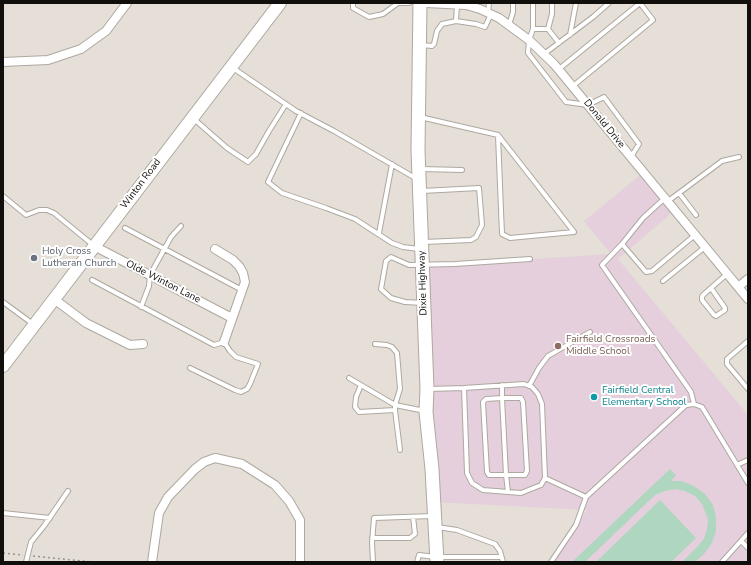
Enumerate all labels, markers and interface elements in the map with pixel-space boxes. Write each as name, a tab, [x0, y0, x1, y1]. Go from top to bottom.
street label: Donald Drive	[581, 97, 627, 151]
street label: Winton Road	[118, 157, 164, 211]
place label: Holy Cross Lutheran Church	[42, 246, 116, 270]
street label: Dixie Highway	[416, 250, 430, 316]
marker: Holy Cross Lutheran Church	[29, 253, 39, 263]
street label: Olde Winton Lane	[124, 258, 202, 306]
place label: Fairfield Crossroads Middle School	[566, 334, 655, 358]
marker: Fairfield Crossroads Middle School	[553, 341, 563, 351]
place label: Fairfield Central Elementary School	[602, 385, 687, 408]
marker: Fairfield Central Elementary School	[589, 392, 599, 402]

